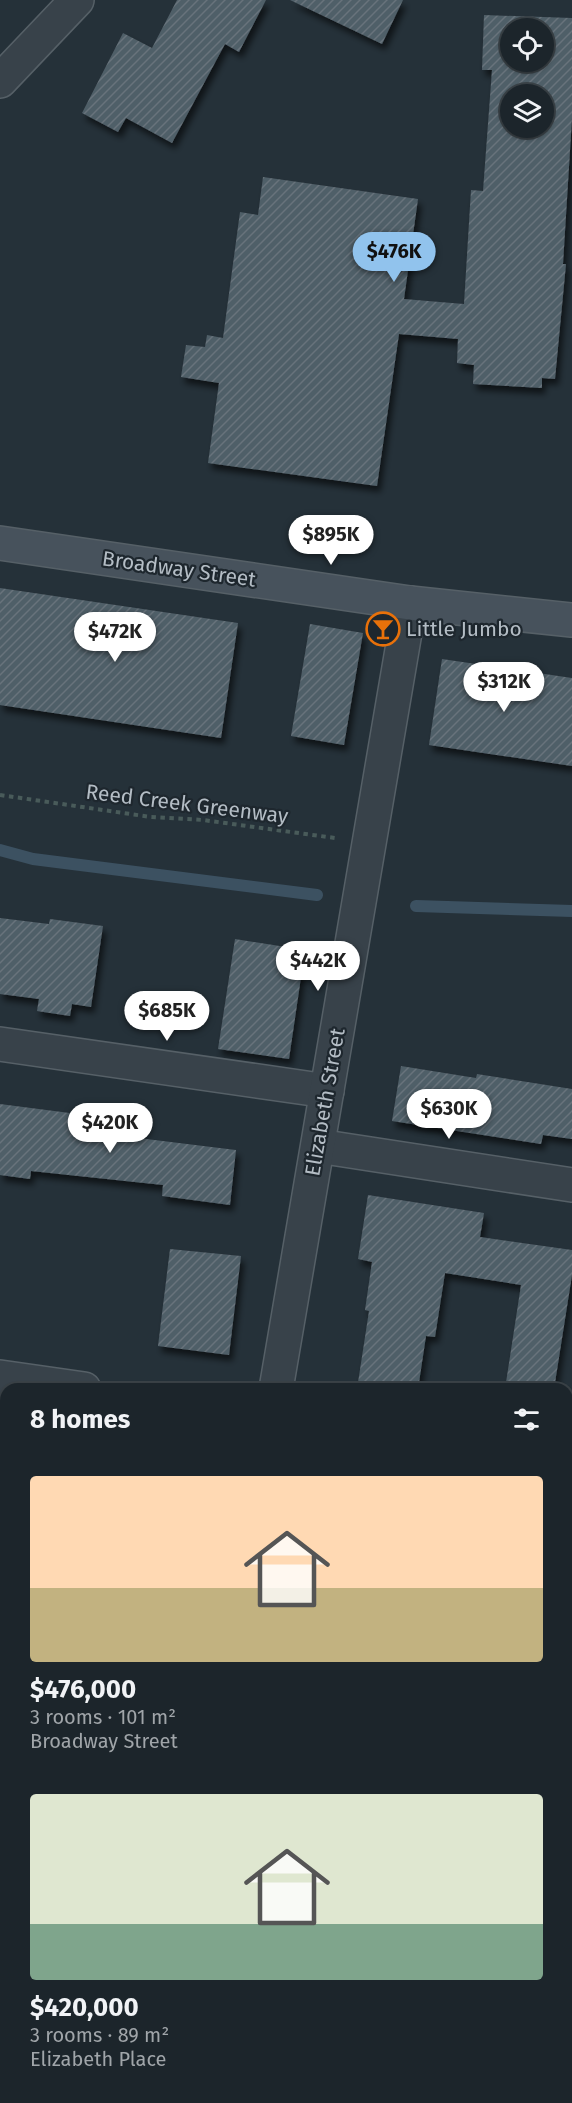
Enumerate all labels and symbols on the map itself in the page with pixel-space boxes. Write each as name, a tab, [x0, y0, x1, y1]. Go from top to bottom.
pin: $476K	[352, 232, 436, 283]
pin: $895K	[289, 515, 373, 566]
street label: Broadway Street	[100, 545, 258, 593]
bar icon: Little Jumbo	[365, 611, 401, 647]
pin: $472K	[73, 612, 157, 663]
place label: Little Jumbo	[406, 616, 522, 642]
pin: $312K	[462, 662, 546, 713]
street label: Reed Creek Greenway	[84, 779, 290, 829]
pin: $442K	[276, 941, 360, 992]
pin: $685K	[125, 991, 209, 1042]
street label: Elizabeth Street	[299, 1026, 351, 1178]
pin: $630K	[407, 1089, 491, 1140]
pin: $420K	[68, 1103, 152, 1154]

